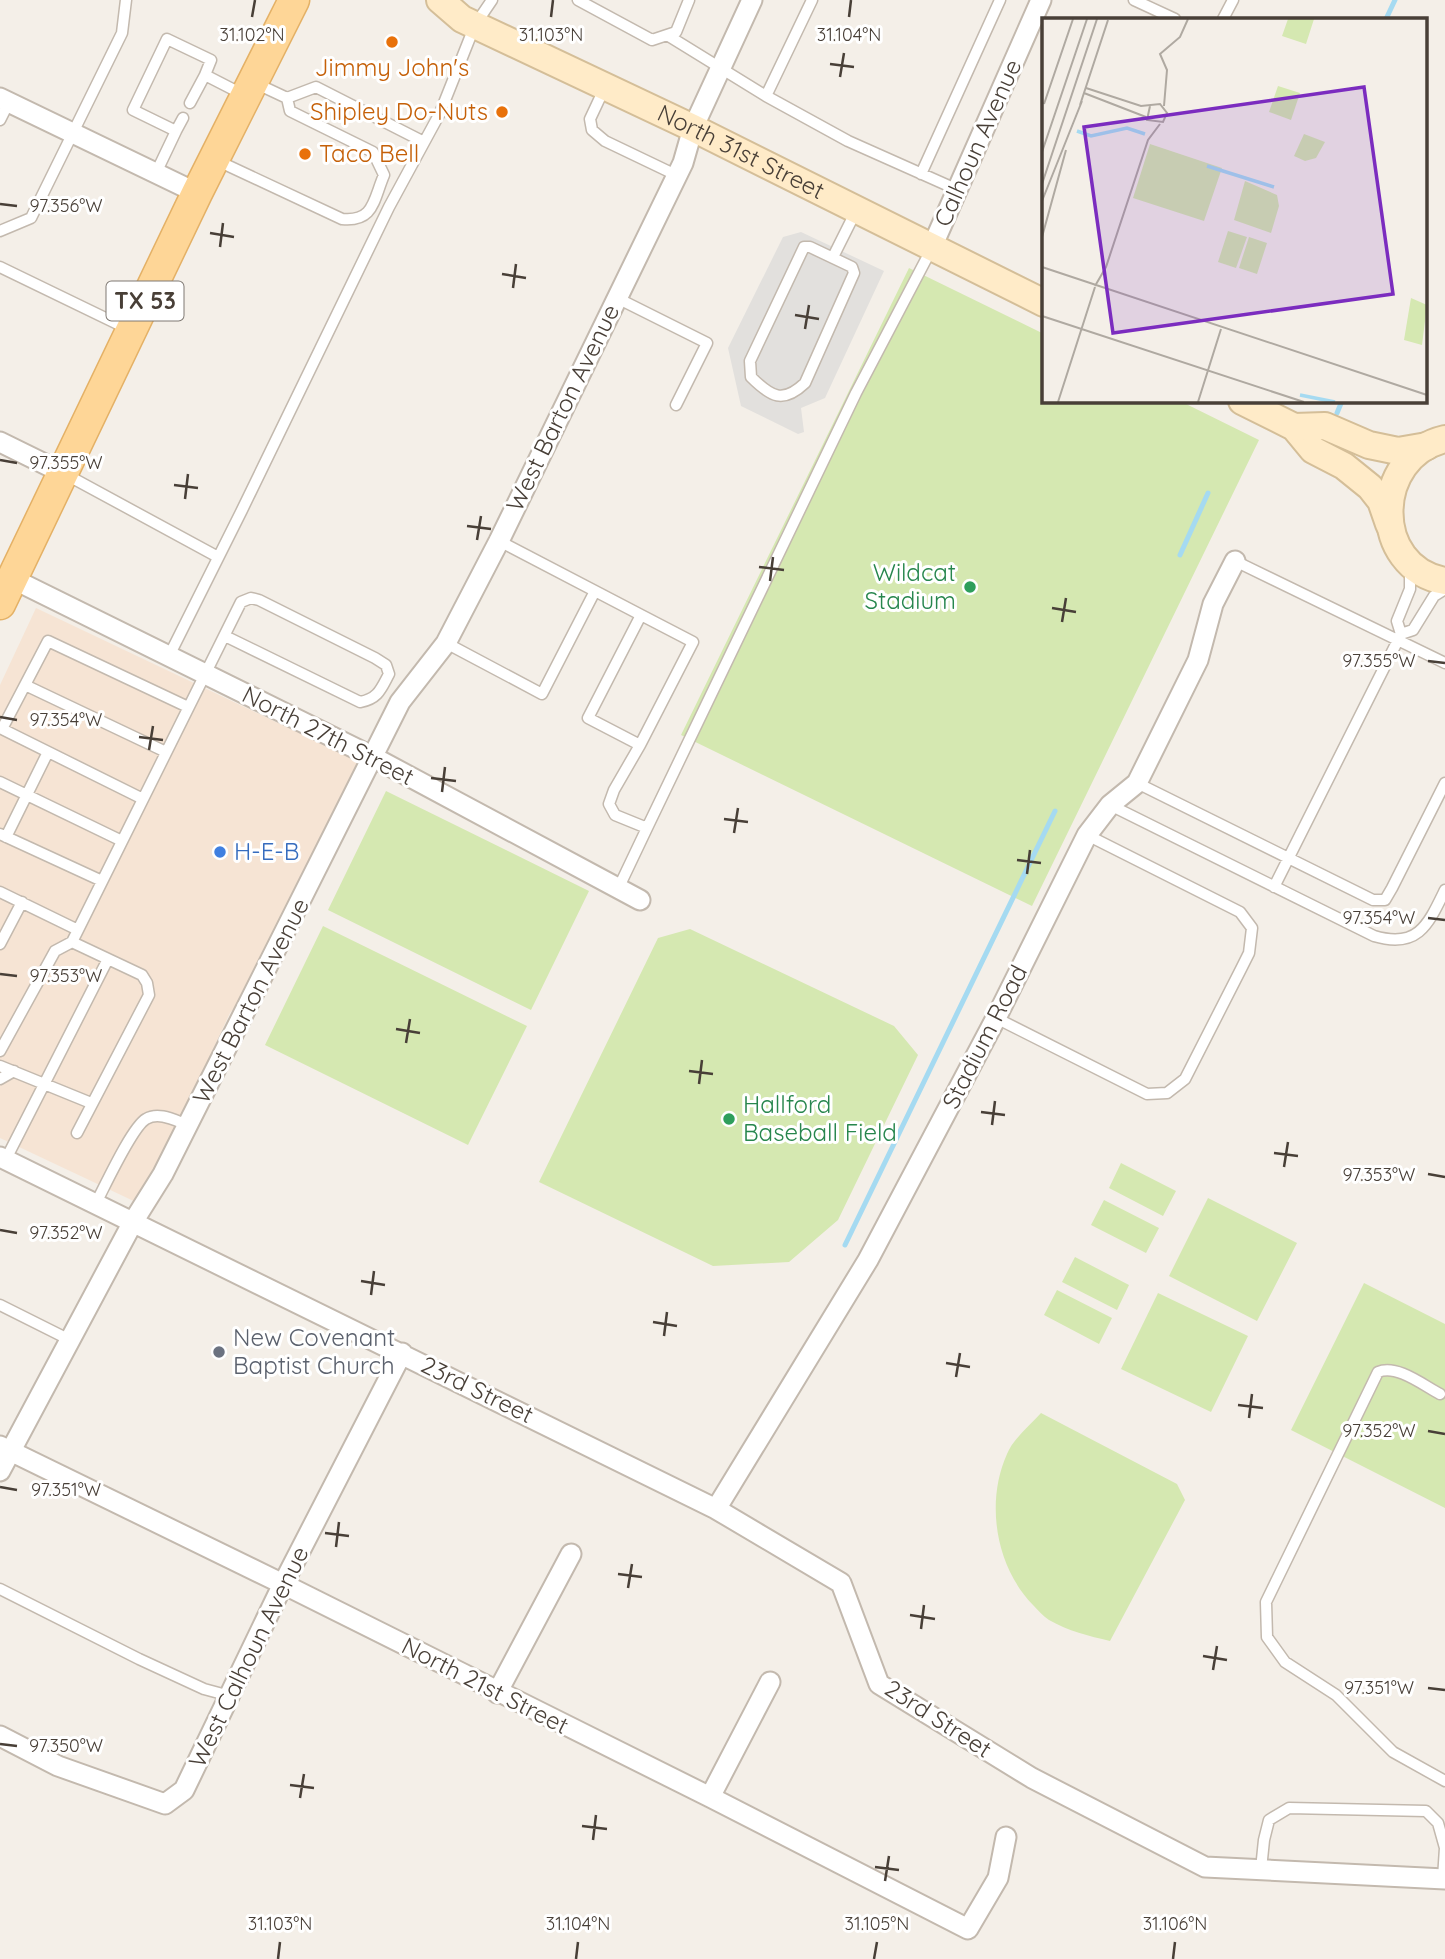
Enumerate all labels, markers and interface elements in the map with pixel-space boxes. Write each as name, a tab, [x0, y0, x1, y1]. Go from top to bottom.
inset map	[1042, 18, 1428, 402]
text: 31.102°N	[219, 23, 285, 46]
text: 31.103°N	[519, 23, 583, 46]
text: 31.104°N	[817, 23, 881, 46]
marker: Jimmy John's	[384, 34, 400, 50]
place label: Jimmy John's	[315, 52, 469, 82]
street label: Calhoun Avenue	[927, 54, 1027, 231]
place label: Shipley Do-Nuts	[310, 96, 488, 126]
street label: North 31st Street	[653, 97, 830, 205]
marker: Shipley Do-Nuts	[494, 104, 510, 120]
place label: Taco Bell	[319, 138, 419, 168]
marker: Taco Bell	[297, 146, 313, 162]
text: 97.356°W	[29, 194, 103, 217]
road number: TX 53	[106, 282, 184, 320]
street label: West Barton Avenue	[499, 299, 625, 516]
text: 97.355°W	[29, 451, 103, 474]
place label: Wildcat Stadium	[865, 557, 956, 615]
marker: Wildcat Stadium	[962, 579, 978, 595]
text: 97.355°W	[1342, 649, 1416, 672]
street label: North 27th Street	[238, 679, 419, 791]
text: 97.354°W	[30, 708, 102, 731]
place label: H-E-B	[234, 836, 299, 866]
marker: H-E-B	[212, 844, 228, 860]
street label: West Barton Avenue	[185, 893, 315, 1108]
text: 97.354°W	[1343, 906, 1415, 929]
street label: Stadium Road	[935, 960, 1033, 1114]
text: 97.353°W	[30, 964, 102, 987]
place label: Hallford Baseball Field	[743, 1089, 897, 1147]
marker: Hallford Baseball Field	[721, 1111, 737, 1127]
text: 97.353°W	[1343, 1163, 1415, 1186]
text: 97.352°W	[29, 1221, 103, 1244]
place label: New Covenant Baptist Church	[233, 1322, 395, 1380]
marker: New Covenant Baptist Church	[211, 1344, 227, 1360]
street label: 23rd Street	[416, 1349, 539, 1429]
text: 97.352°W	[1342, 1419, 1416, 1442]
text: 97.351°W	[31, 1478, 101, 1501]
street label: West Calhoun Avenue	[181, 1541, 315, 1772]
street label: North 21st Street	[397, 1630, 574, 1740]
street label: 23rd Street	[880, 1673, 998, 1764]
text: 97.351°W	[1344, 1676, 1414, 1699]
text: 97.350°W	[29, 1734, 103, 1757]
text: 31.103°N	[248, 1912, 312, 1935]
text: 31.104°N	[546, 1912, 610, 1935]
text: 31.105°N	[845, 1912, 909, 1935]
text: 31.106°N	[1143, 1912, 1207, 1935]

